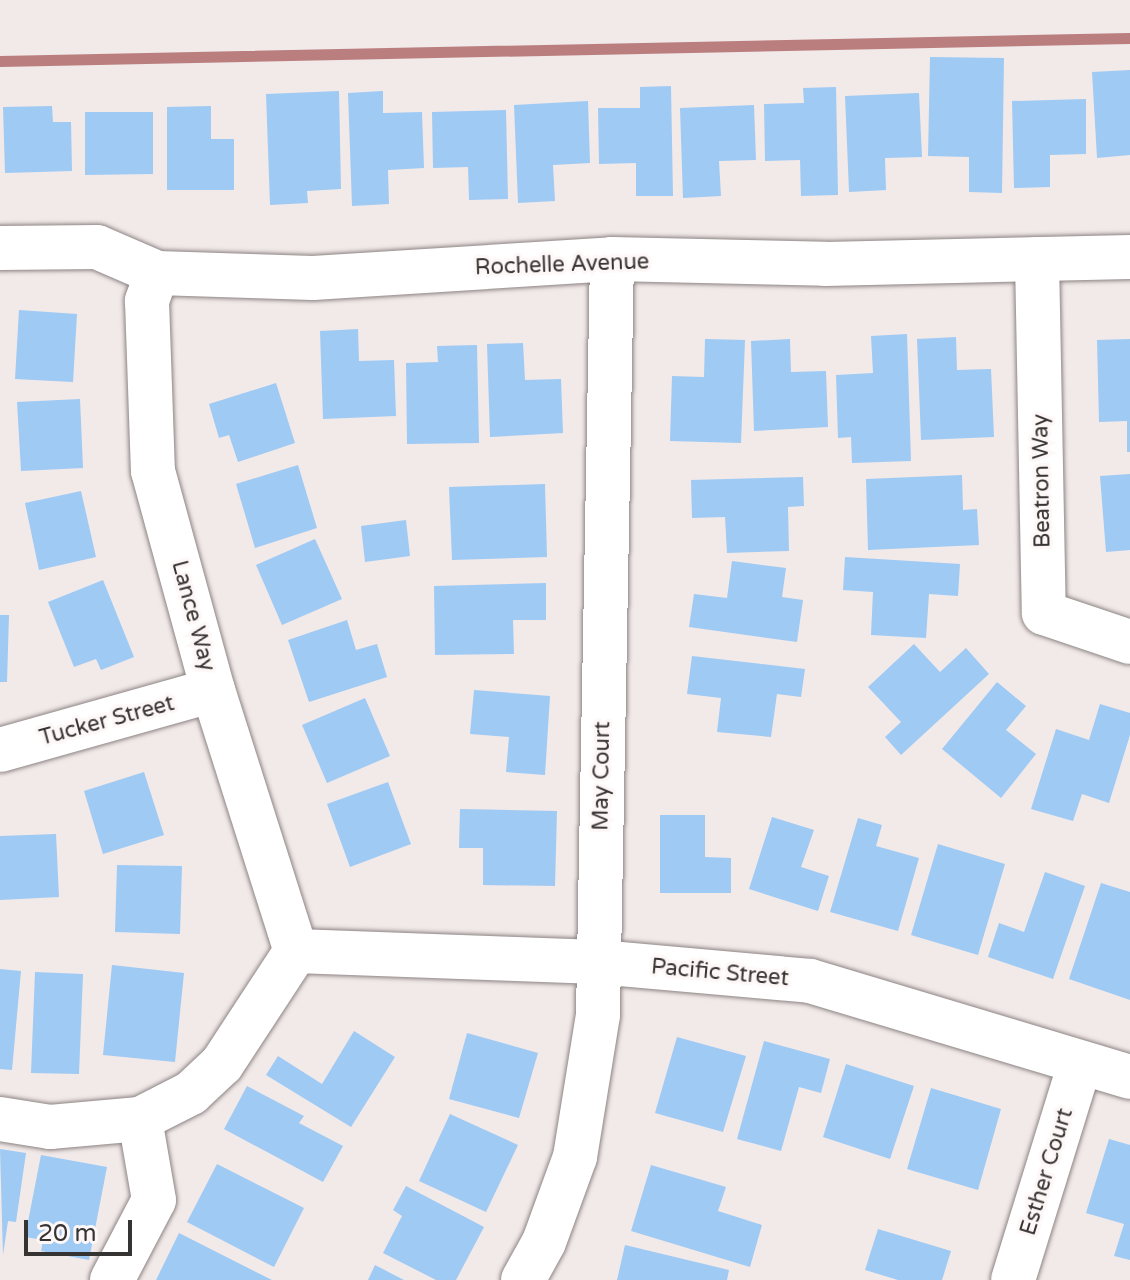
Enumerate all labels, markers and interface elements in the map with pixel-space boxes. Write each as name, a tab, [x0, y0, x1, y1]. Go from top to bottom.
street label: Rochelle Avenue	[474, 249, 650, 281]
street label: Beatron Way	[1028, 414, 1056, 548]
street label: Lance Way	[166, 558, 220, 674]
street label: Tucker Street	[37, 690, 177, 752]
street label: May Court	[588, 721, 616, 831]
street label: Pacific Street	[650, 954, 790, 992]
street label: Esther Court	[1015, 1105, 1079, 1239]
scale bar	[28, 1204, 136, 1254]
text: 20 m	[38, 1219, 96, 1248]

